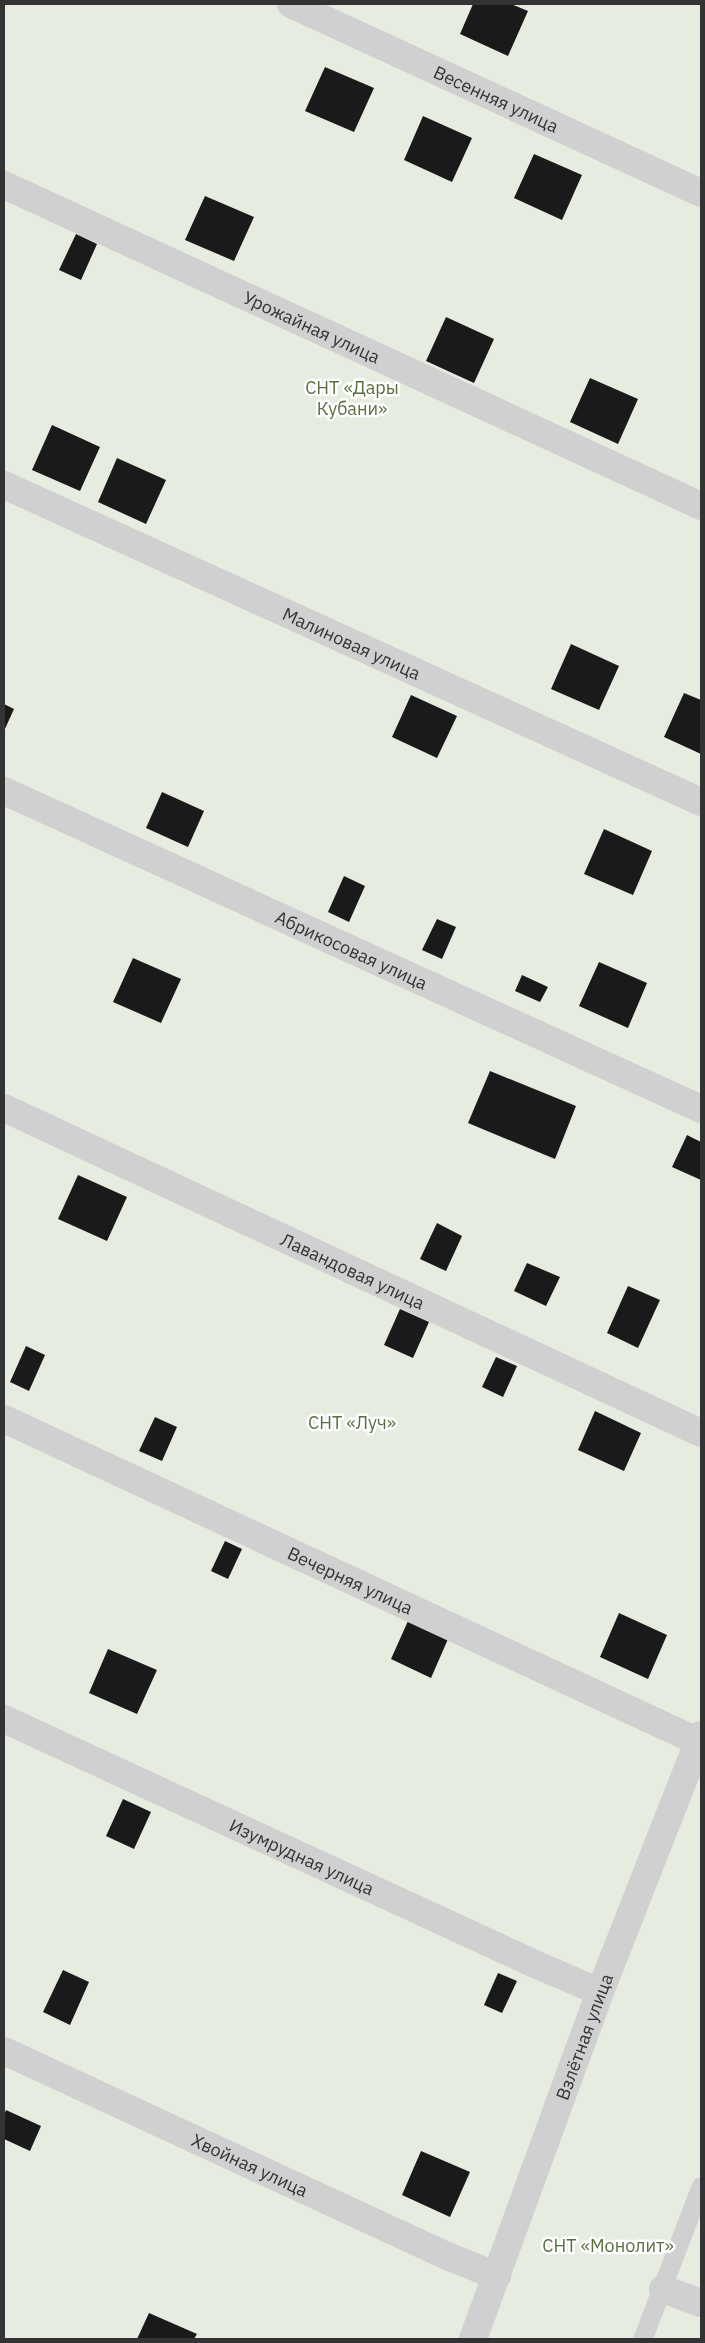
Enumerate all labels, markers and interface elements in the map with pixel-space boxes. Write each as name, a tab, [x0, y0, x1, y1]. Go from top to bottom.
street label: Весенняя улица	[430, 60, 563, 137]
street label: Урожайная улица	[240, 285, 384, 368]
park label: СНТ «Дары Кубани»	[305, 376, 399, 420]
street label: Малиновая улица	[279, 602, 425, 685]
street label: Абрикосовая улица	[272, 905, 432, 994]
street label: Лавандовая улица	[277, 1227, 429, 1314]
park label: СНТ «Луч»	[308, 1411, 396, 1434]
street label: Вечерняя улица	[284, 1541, 417, 1619]
street label: Изумрудная улица	[226, 1813, 378, 1900]
street label: Взлётная улица	[550, 1970, 618, 2103]
street label: Хвойная улица	[188, 2128, 312, 2202]
park label: СНТ «Монолит»	[542, 2234, 674, 2257]

